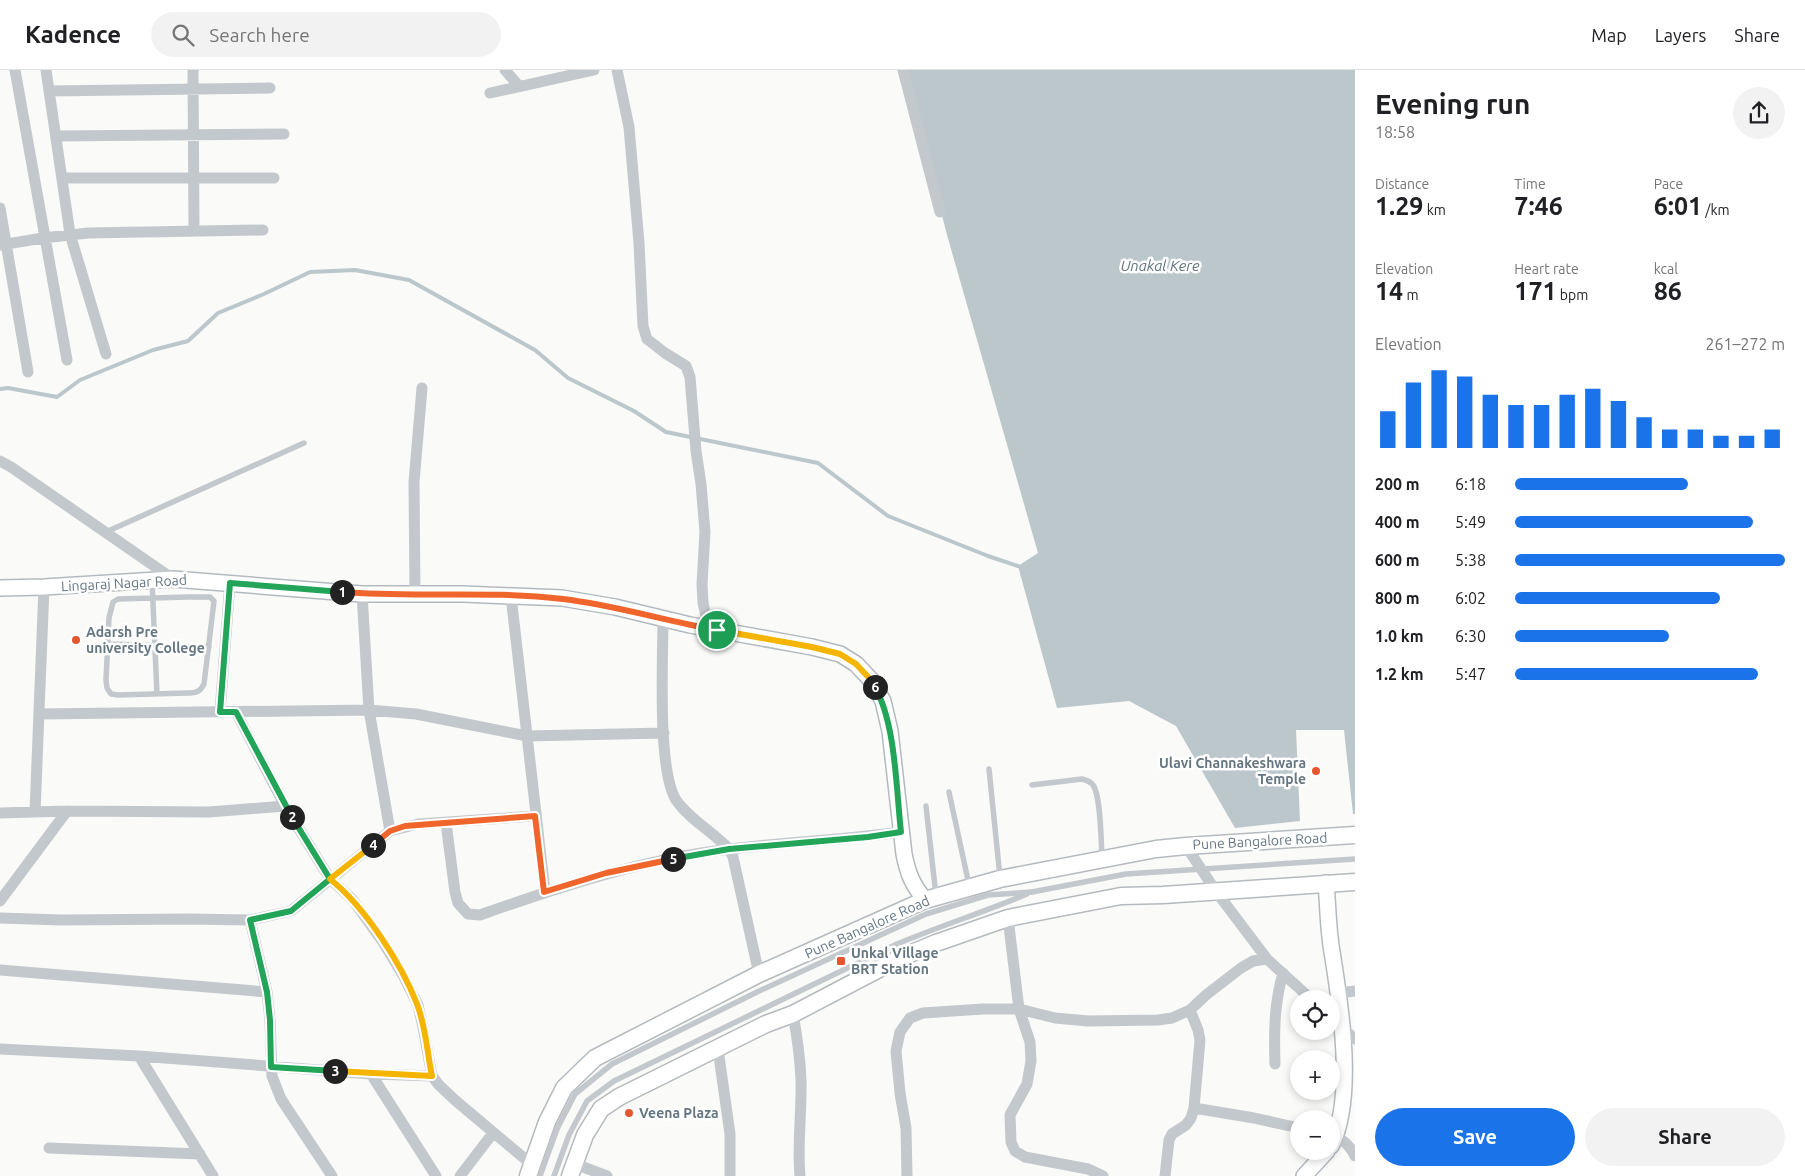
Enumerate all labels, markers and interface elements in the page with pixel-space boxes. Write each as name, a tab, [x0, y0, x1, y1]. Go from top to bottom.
search box	[151, 12, 501, 57]
text: Kadence	[25, 21, 121, 48]
icon: search	[169, 21, 197, 49]
text: Search here	[209, 24, 310, 46]
text: Map	[1591, 25, 1627, 45]
text: Layers	[1655, 25, 1706, 45]
text: Share	[1734, 25, 1780, 45]
button: share	[1733, 87, 1785, 139]
text: Evening run	[1375, 88, 1530, 119]
text: 18:58	[1375, 123, 1415, 141]
text: Distance	[1375, 176, 1429, 192]
text: Time	[1514, 176, 1546, 192]
text: Pace	[1654, 176, 1683, 192]
text: 1.29	[1375, 192, 1423, 220]
text: 7:46	[1514, 192, 1563, 220]
text: 6:01	[1654, 192, 1702, 220]
text: km	[1423, 202, 1446, 218]
text: /km	[1702, 202, 1730, 218]
water label: Unakal Kere	[1120, 257, 1200, 274]
text: Elevation	[1375, 261, 1433, 277]
text: Heart rate	[1514, 261, 1579, 277]
text: kcal	[1654, 261, 1678, 277]
text: 14	[1375, 277, 1403, 305]
text: 171	[1514, 277, 1557, 305]
text: 86	[1654, 277, 1682, 305]
text: m	[1403, 287, 1419, 303]
text: bpm	[1557, 287, 1588, 303]
text: Elevation	[1375, 335, 1442, 353]
text: 261–272 m	[1705, 335, 1785, 353]
text: 200 m	[1375, 475, 1420, 493]
text: 6:18	[1455, 475, 1486, 493]
text: 400 m	[1375, 513, 1420, 531]
text: 5:49	[1455, 513, 1486, 531]
text: 600 m	[1375, 551, 1420, 569]
text: 5:38	[1455, 551, 1486, 569]
street label: Lingaraj Nagar Road	[61, 572, 187, 594]
pin: 1	[330, 580, 354, 604]
text: 1	[339, 584, 346, 600]
text: 800 m	[1375, 589, 1420, 607]
text: 6:02	[1455, 589, 1486, 607]
pin	[696, 609, 738, 651]
icon: arrive	[703, 616, 731, 644]
place label: Adarsh Pre university College	[86, 624, 205, 656]
text: 1.0 km	[1375, 627, 1424, 645]
text: 6:30	[1455, 627, 1486, 645]
marker: Adarsh Pre university College	[70, 634, 82, 646]
text: 1.2 km	[1375, 665, 1424, 683]
text: 5:47	[1455, 665, 1486, 683]
pin: 6	[862, 674, 888, 700]
text: 6	[872, 679, 879, 695]
place label: Ulavi Channakeshwara Temple	[1159, 755, 1306, 787]
marker: Ulavi Channakeshwara Temple	[1310, 765, 1322, 777]
pin: 2	[280, 804, 304, 830]
text: 2	[289, 809, 296, 825]
street label: Pune Bangalore Road	[1192, 829, 1328, 853]
pin: 4	[360, 832, 386, 858]
text: 4	[370, 837, 377, 853]
pin: 5	[660, 846, 686, 872]
text: 5	[670, 851, 677, 867]
street label: Pune Bangalore Road	[802, 892, 932, 962]
place label: Unkal Village BRT Station	[851, 945, 939, 977]
marker: Unkal Village BRT Station	[835, 955, 847, 967]
map controls	[1290, 990, 1340, 1160]
button: locate	[1290, 990, 1340, 1040]
button: +	[1290, 1050, 1340, 1100]
pin: 3	[322, 1058, 348, 1084]
text: 3	[332, 1063, 339, 1079]
place label: Veena Plaza	[639, 1105, 719, 1121]
marker: Veena Plaza	[623, 1107, 635, 1119]
button: Save	[1375, 1108, 1575, 1166]
button: Share	[1585, 1108, 1785, 1166]
button: −	[1290, 1110, 1340, 1160]

